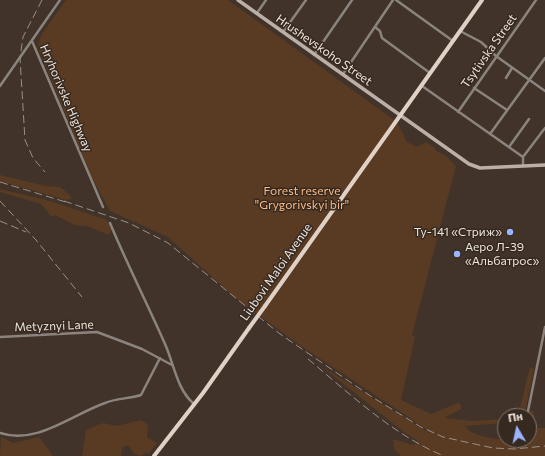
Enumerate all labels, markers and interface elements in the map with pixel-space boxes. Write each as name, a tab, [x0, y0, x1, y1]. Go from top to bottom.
street label: Hrushevskoho Street	[273, 11, 375, 89]
street label: Tsytivska Street	[458, 11, 520, 91]
street label: Hryhorivske Highway	[37, 42, 95, 154]
park label: Forest reserve "Grygorivskyi bir"	[255, 184, 349, 212]
street label: Liubovi Maloi Avenue	[237, 221, 315, 323]
place label: Ту-141 «Стриж»	[414, 225, 502, 239]
marker: Ту-141 «Стриж»	[505, 227, 515, 237]
place label: Аеро Л-39 «Альбатрос»	[465, 240, 539, 268]
marker: Аеро Л-39 «Альбатрос»	[452, 249, 462, 259]
street label: Metyznyi Lane	[14, 317, 94, 335]
north arrow	[497, 408, 537, 448]
text: Пн	[507, 409, 523, 424]

